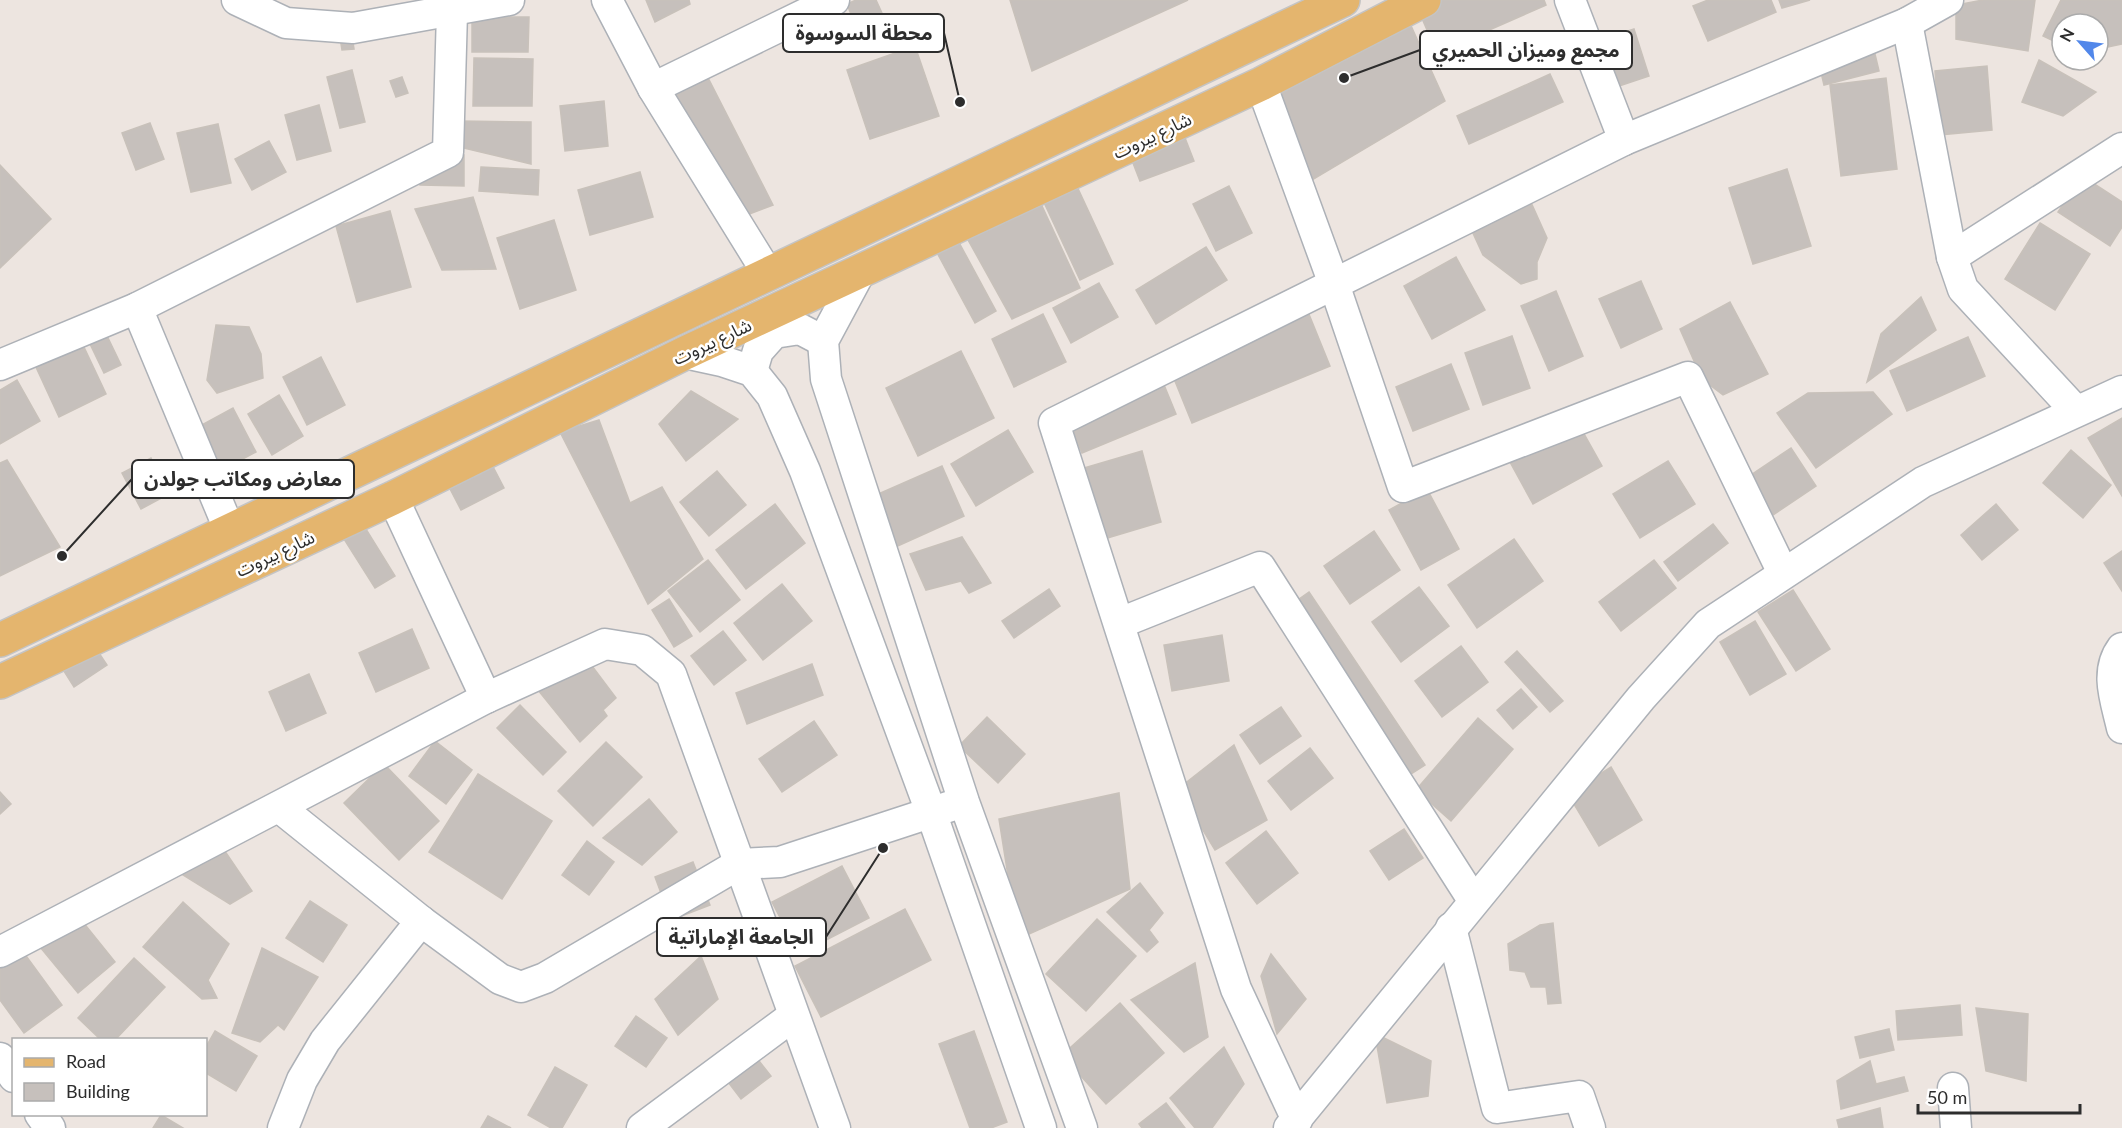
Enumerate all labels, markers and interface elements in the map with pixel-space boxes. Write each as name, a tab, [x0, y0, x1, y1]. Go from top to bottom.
north arrow	[2050, 12, 2110, 72]
callout: محطة السوسوة	[783, 14, 944, 52]
text: محطة السوسوة	[795, 20, 933, 45]
text: N	[2055, 25, 2078, 45]
callout: مجمع وميزان الحميري	[1420, 31, 1632, 69]
text: مجمع وميزان الحميري	[1432, 37, 1620, 67]
street label: شارع بيروت	[1109, 107, 1197, 166]
street label: شارع بيروت	[669, 313, 757, 372]
callout: معارض ومكاتب جولدن	[132, 460, 354, 498]
text: معارض ومكاتب جولدن	[144, 466, 342, 491]
street label: شارع بيروت	[232, 525, 320, 584]
callout: الجامعة الإماراتية	[657, 918, 826, 956]
text: الجامعة الإماراتية	[668, 924, 814, 951]
legend	[12, 1038, 207, 1116]
text: Road	[66, 1050, 106, 1072]
scale bar	[1918, 1077, 2080, 1115]
text: Building	[66, 1080, 130, 1102]
text: 50 m	[1927, 1086, 1967, 1108]

